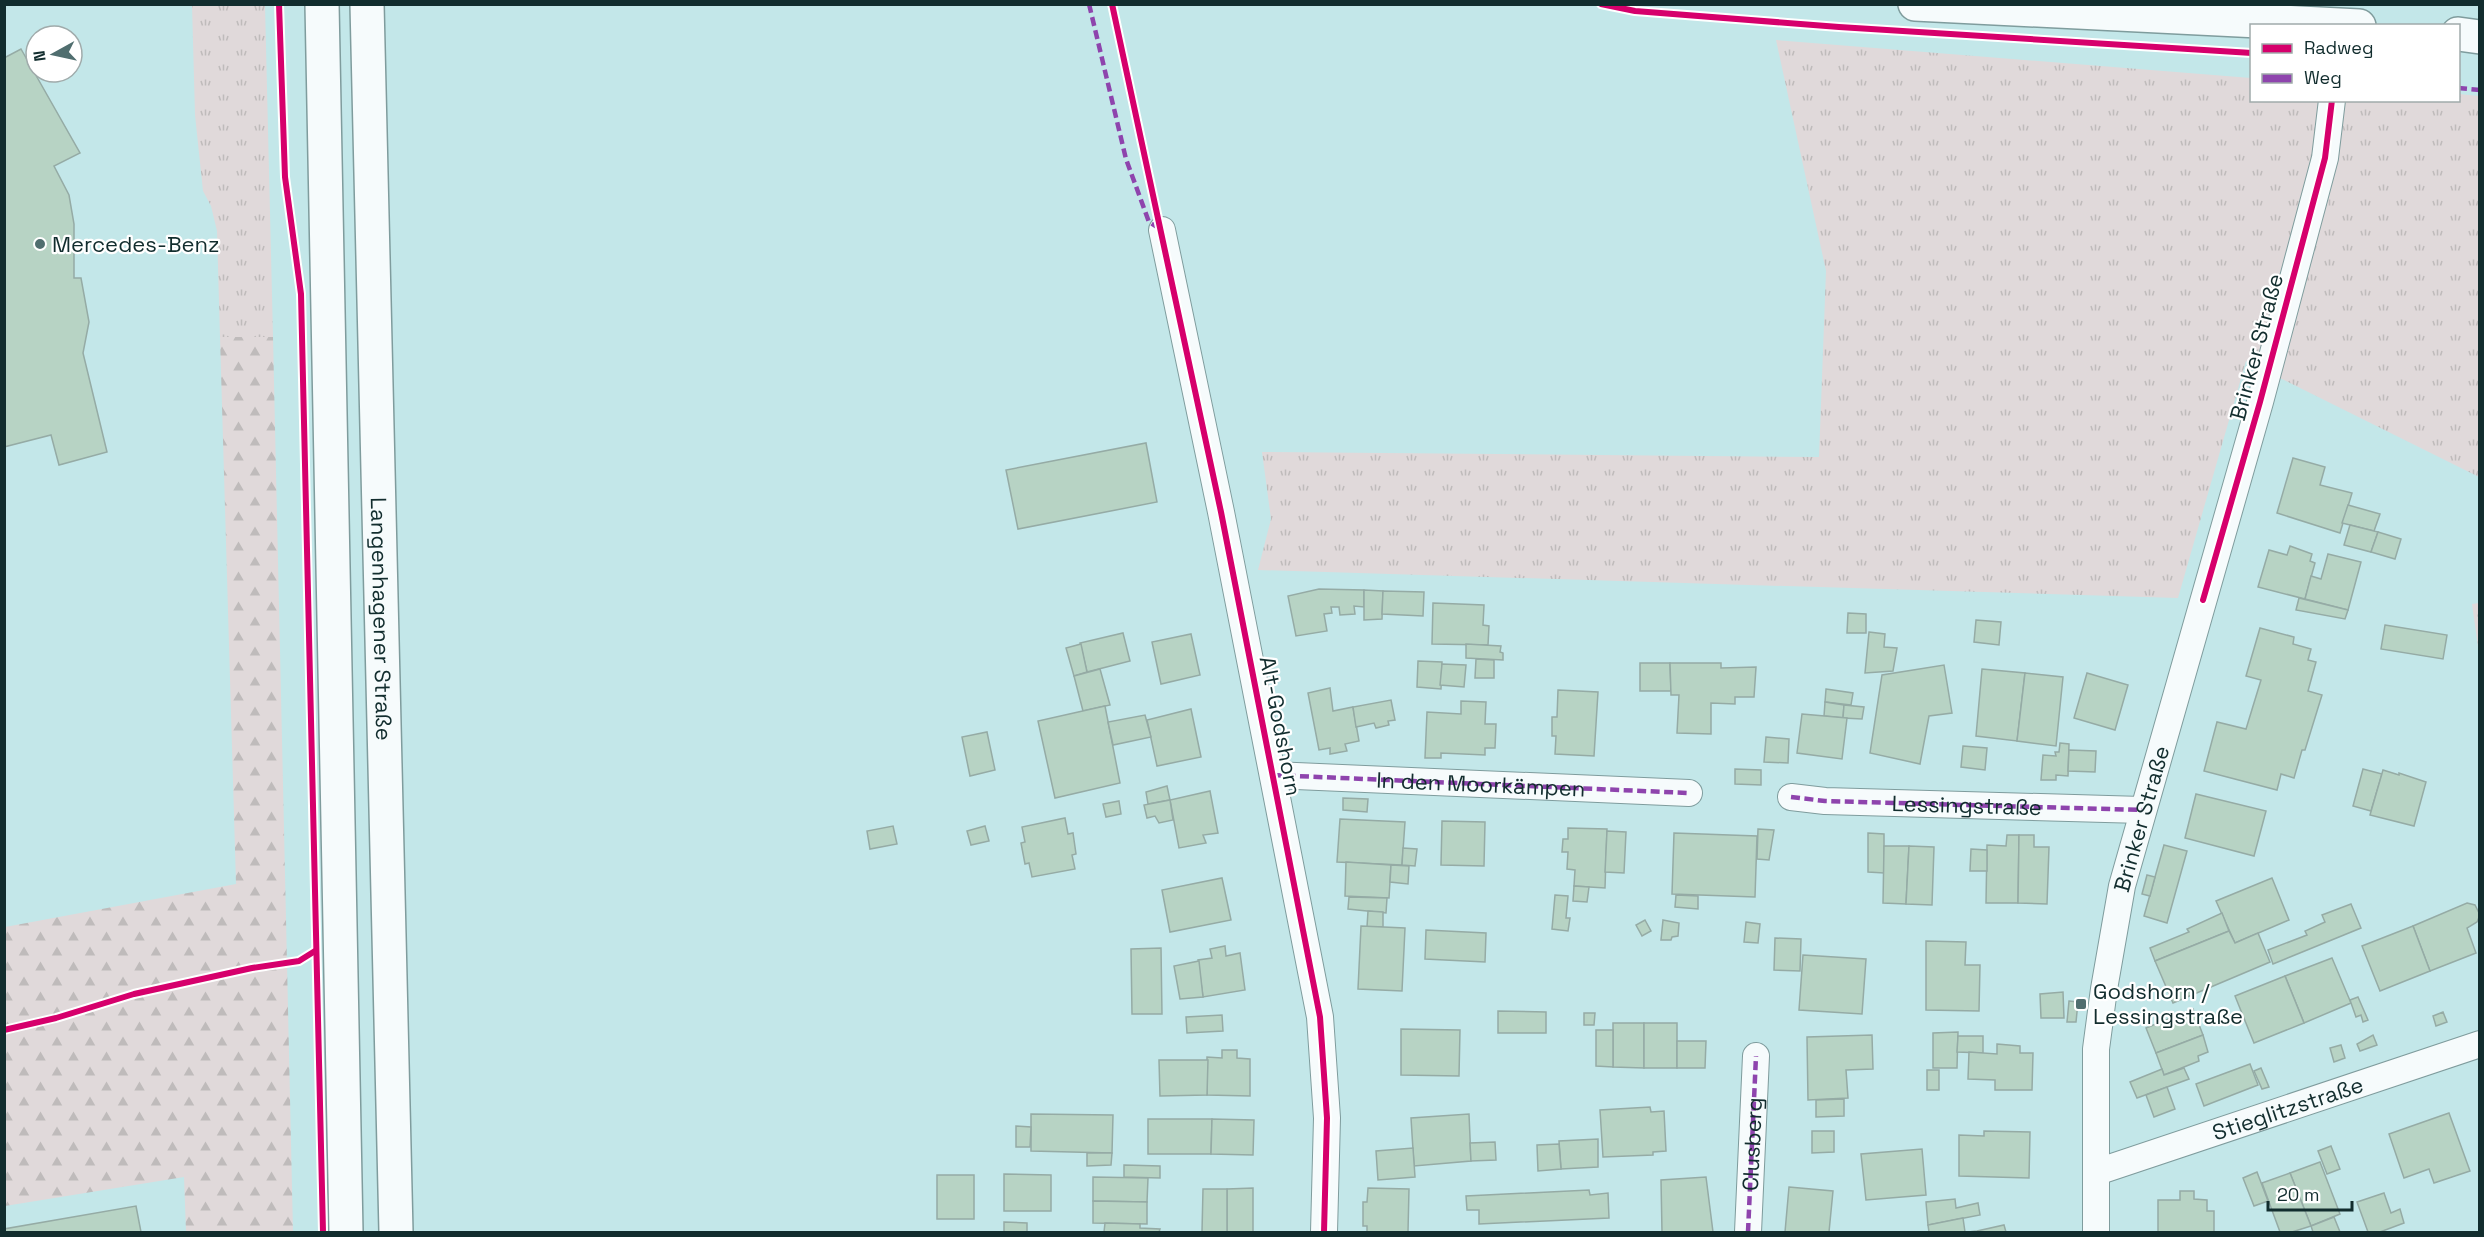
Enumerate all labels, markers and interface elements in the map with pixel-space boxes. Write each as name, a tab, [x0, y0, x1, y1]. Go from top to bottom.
north arrow	[24, 24, 84, 84]
legend	[2250, 24, 2460, 102]
text: Radweg	[2304, 36, 2374, 59]
text: N	[28, 49, 51, 63]
text: Weg	[2304, 66, 2342, 89]
place label: Mercedes-Benz	[52, 230, 219, 258]
marker: Mercedes-Benz	[33, 237, 47, 251]
street label: Brinker Straße	[2223, 270, 2289, 424]
street label: Langenhagener Straße	[365, 497, 398, 741]
street label: Alt-Godshorn	[1254, 654, 1308, 798]
street label: Brinker Straße	[2107, 742, 2175, 895]
street label: In den Moorkämpen	[1376, 765, 1586, 803]
street label: Lessingstraße	[1891, 789, 2042, 821]
place label: Godshorn / Lessingstraße	[2093, 977, 2243, 1030]
marker: Godshorn / Lessingstraße	[2074, 997, 2088, 1011]
street label: Stieglitzstraße	[2209, 1070, 2367, 1147]
street label: Clusberg	[1736, 1097, 1768, 1192]
scale bar	[2268, 1174, 2352, 1212]
text: 20 m	[2277, 1183, 2320, 1206]

